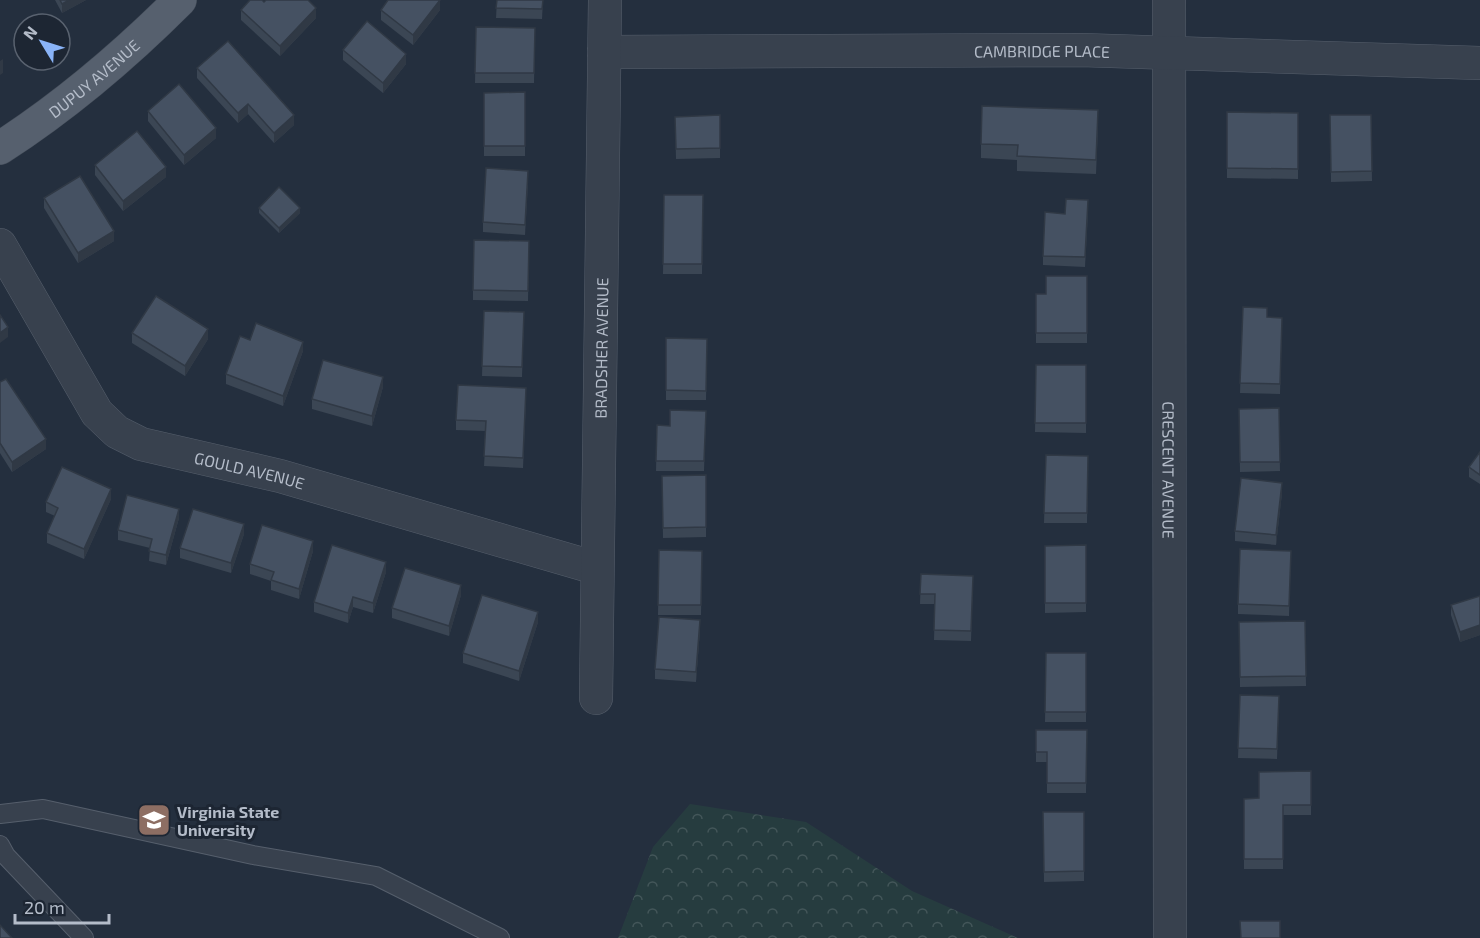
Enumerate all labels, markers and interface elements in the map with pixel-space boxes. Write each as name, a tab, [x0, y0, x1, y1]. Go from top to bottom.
north arrow	[12, 12, 72, 72]
text: N	[19, 22, 41, 43]
street label: DUPUY AVENUE	[44, 35, 143, 121]
street label: CAMBRIDGE PLACE	[974, 40, 1110, 60]
street label: BRADSHER AVENUE	[590, 277, 611, 419]
street label: CRESCENT AVENUE	[1160, 401, 1179, 539]
street label: GOULD AVENUE	[193, 447, 307, 492]
school or university icon: Virginia State University	[136, 802, 172, 838]
place label: Virginia State University	[177, 802, 279, 840]
scale bar	[15, 887, 110, 925]
text: 20 m	[24, 896, 65, 918]

